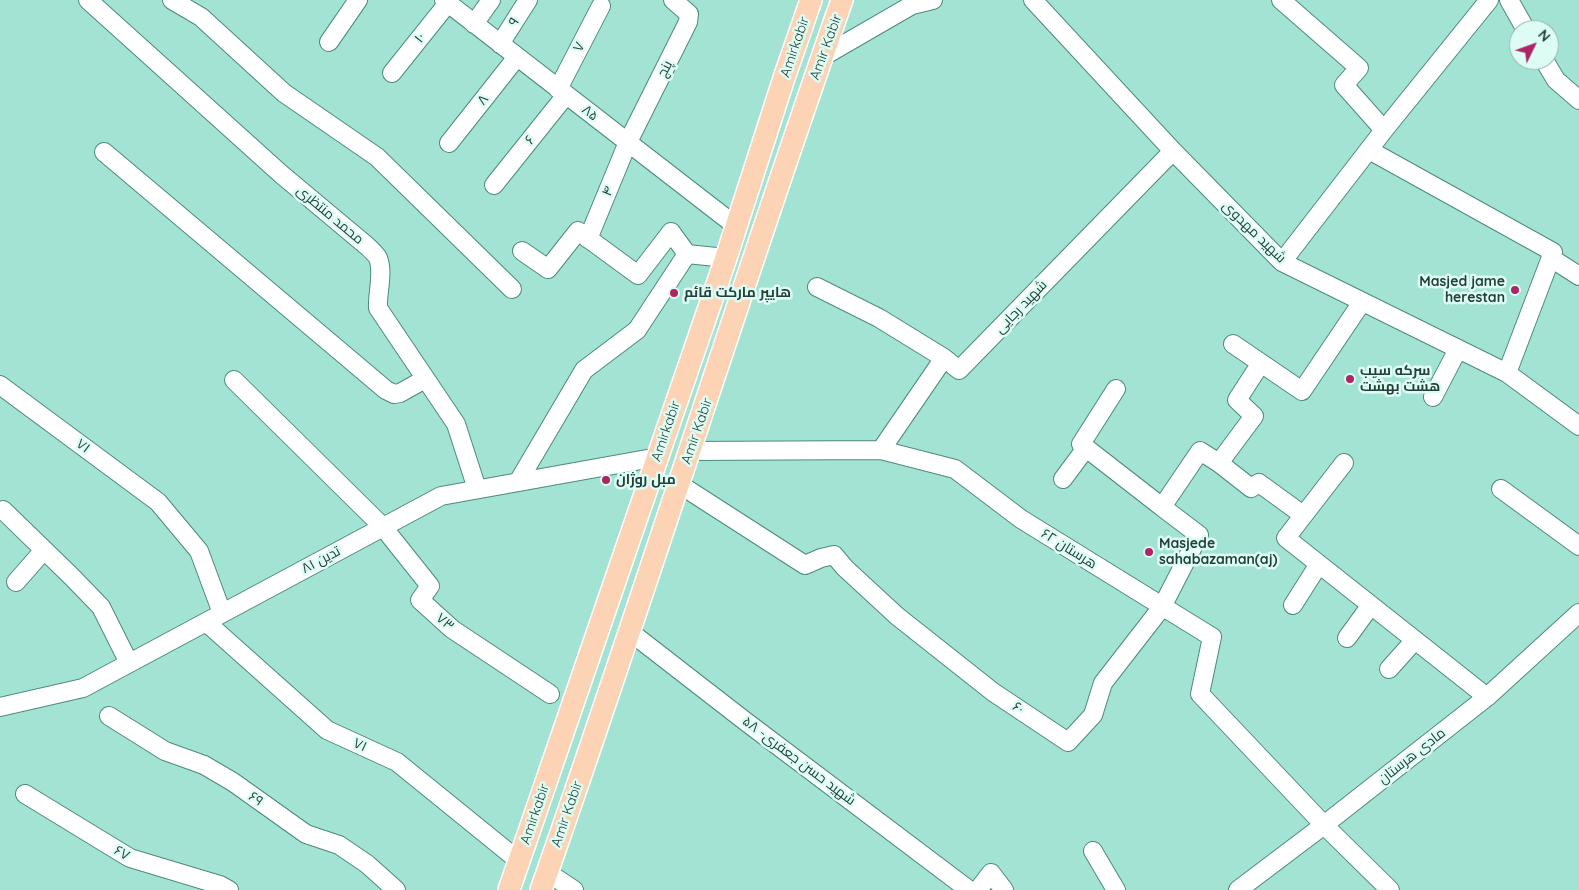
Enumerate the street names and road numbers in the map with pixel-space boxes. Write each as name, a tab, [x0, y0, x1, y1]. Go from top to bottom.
street label: Amir Kabir	[806, 12, 846, 82]
street label: ۹	[505, 14, 523, 30]
street label: Amirkabir	[777, 14, 813, 80]
street label: ۱۰	[411, 30, 429, 46]
street label: ۷	[570, 39, 588, 55]
street label: پنج	[654, 58, 676, 80]
street label: ۸	[474, 91, 492, 109]
street label: ۸۵	[578, 101, 602, 125]
street label: ۶	[521, 132, 539, 148]
street label: محمد منتظری	[293, 182, 367, 248]
street label: ۴	[598, 184, 618, 198]
street label: شهید مهدوی	[1219, 197, 1289, 267]
street label: شهید رجایی	[991, 277, 1051, 337]
street label: Amir Kabir	[678, 396, 716, 466]
street label: Amirkabir	[648, 398, 684, 464]
street label: ۷۱	[73, 435, 93, 457]
street label: هرستان ۶۲	[1038, 525, 1100, 573]
street label: تدین ۸۱	[299, 543, 343, 577]
street label: ۷۳	[433, 610, 457, 634]
street label: ۶۰	[1009, 698, 1027, 718]
street label: شهید حسن جعفری- ۵۸	[739, 713, 859, 809]
street label: مادی هرستان	[1375, 725, 1449, 787]
street label: ۷۱	[351, 735, 369, 755]
street label: Amir Kabir	[548, 779, 586, 849]
street label: Amirkabir	[517, 781, 553, 847]
street label: ۶۹	[245, 788, 267, 810]
street label: ۶۷	[111, 842, 133, 864]

